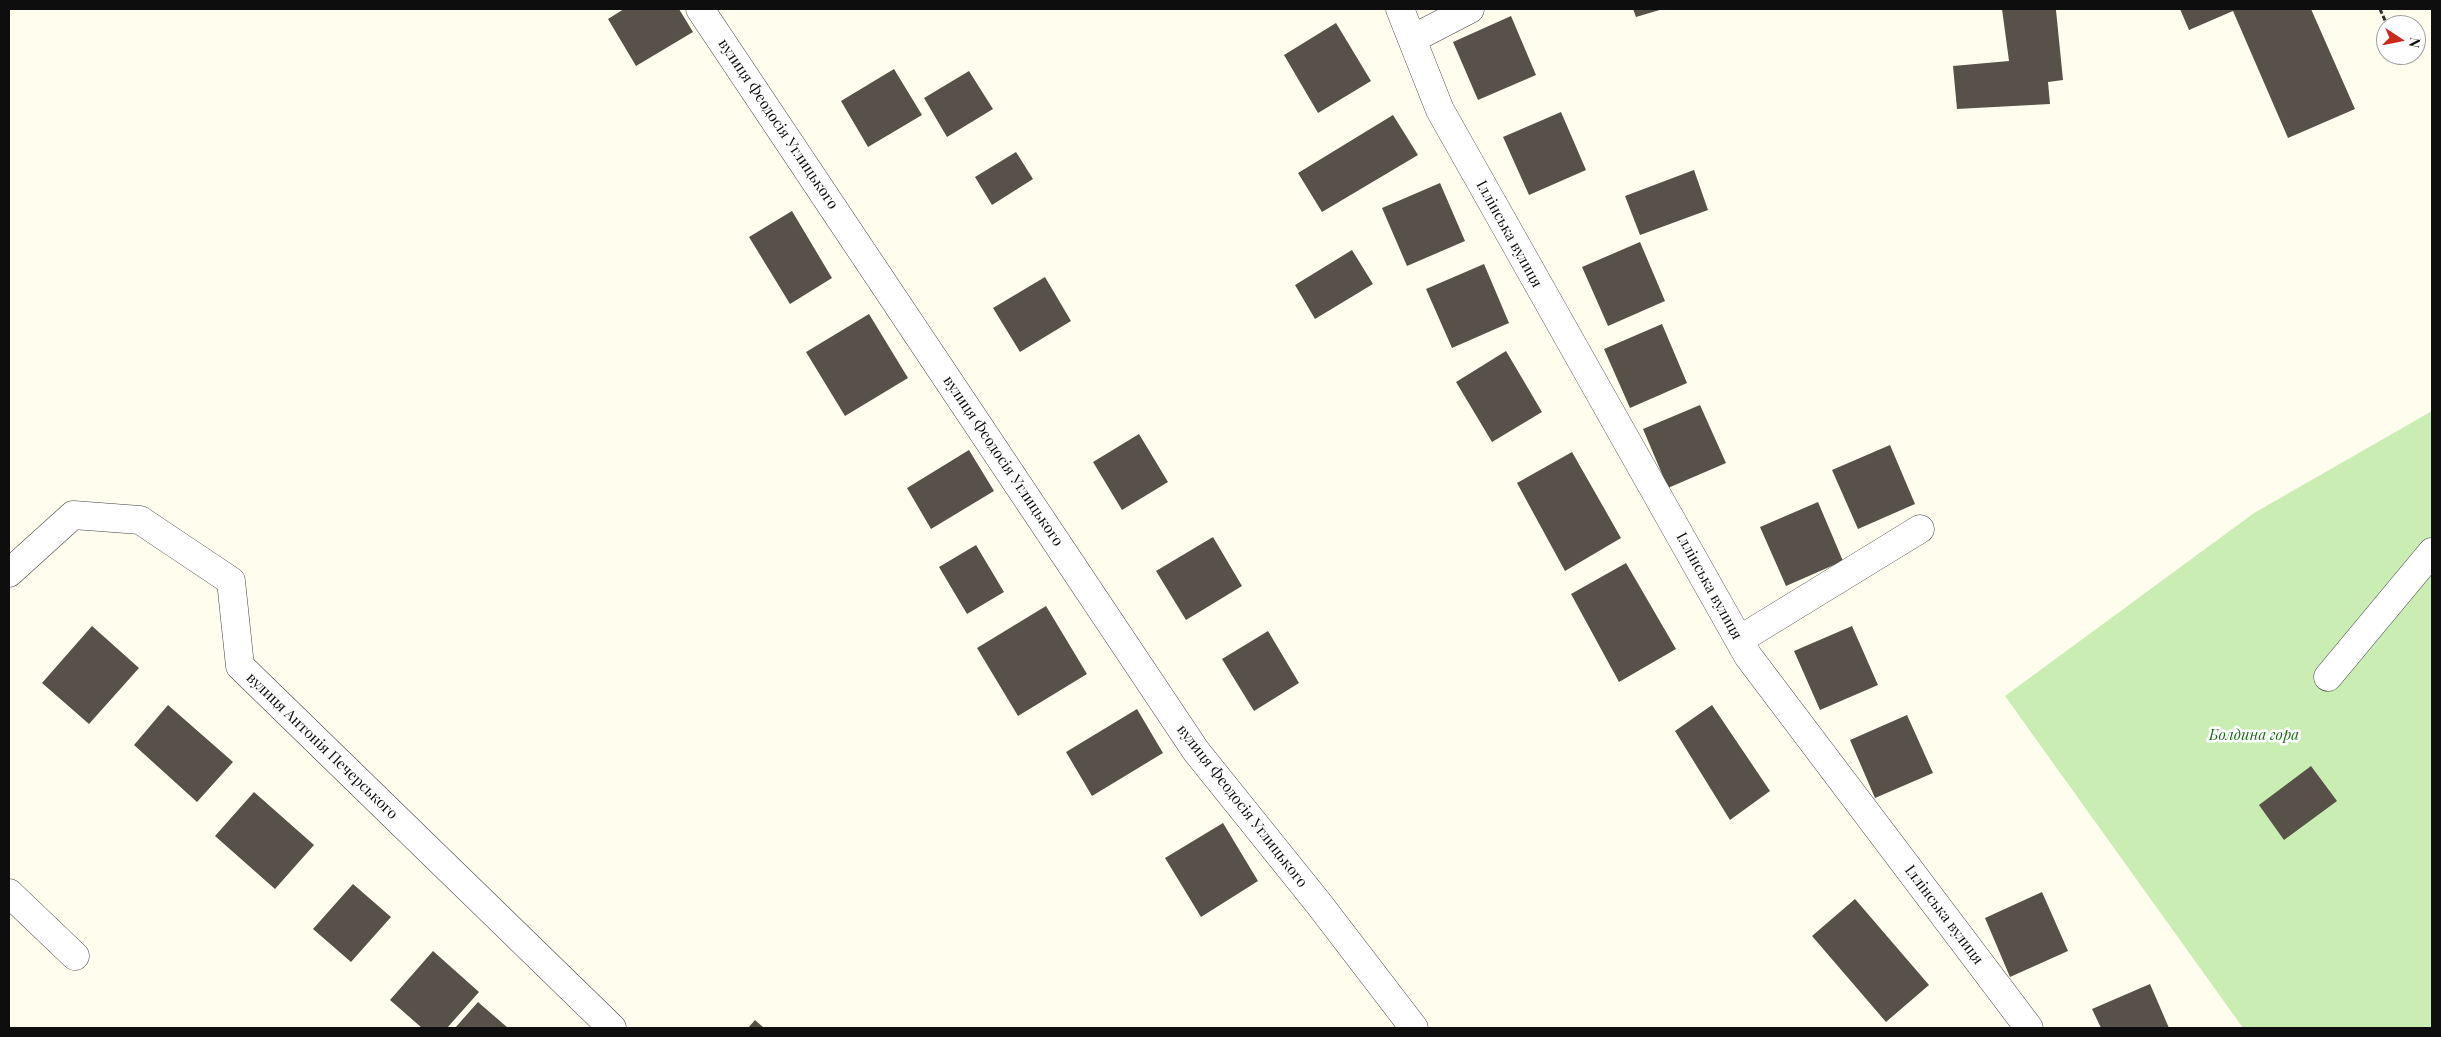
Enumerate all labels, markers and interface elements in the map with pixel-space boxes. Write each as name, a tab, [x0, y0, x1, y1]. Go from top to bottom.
north arrow	[2376, 15, 2426, 65]
street label: вулиця Феодосія Углицького	[714, 35, 842, 213]
text: N	[2405, 36, 2426, 50]
street label: Іллінська вулиця	[1472, 177, 1546, 291]
street label: вулиця Феодосія Углицького	[939, 372, 1067, 550]
street label: Іллінська вулиця	[1672, 529, 1746, 643]
street label: вулиця Антонія Печерського	[243, 669, 401, 823]
street label: вулиця Феодосія Углицького	[1173, 721, 1311, 891]
park label: Болдина гора	[2209, 726, 2299, 744]
street label: Іллінська вулиця	[1901, 862, 1987, 968]

